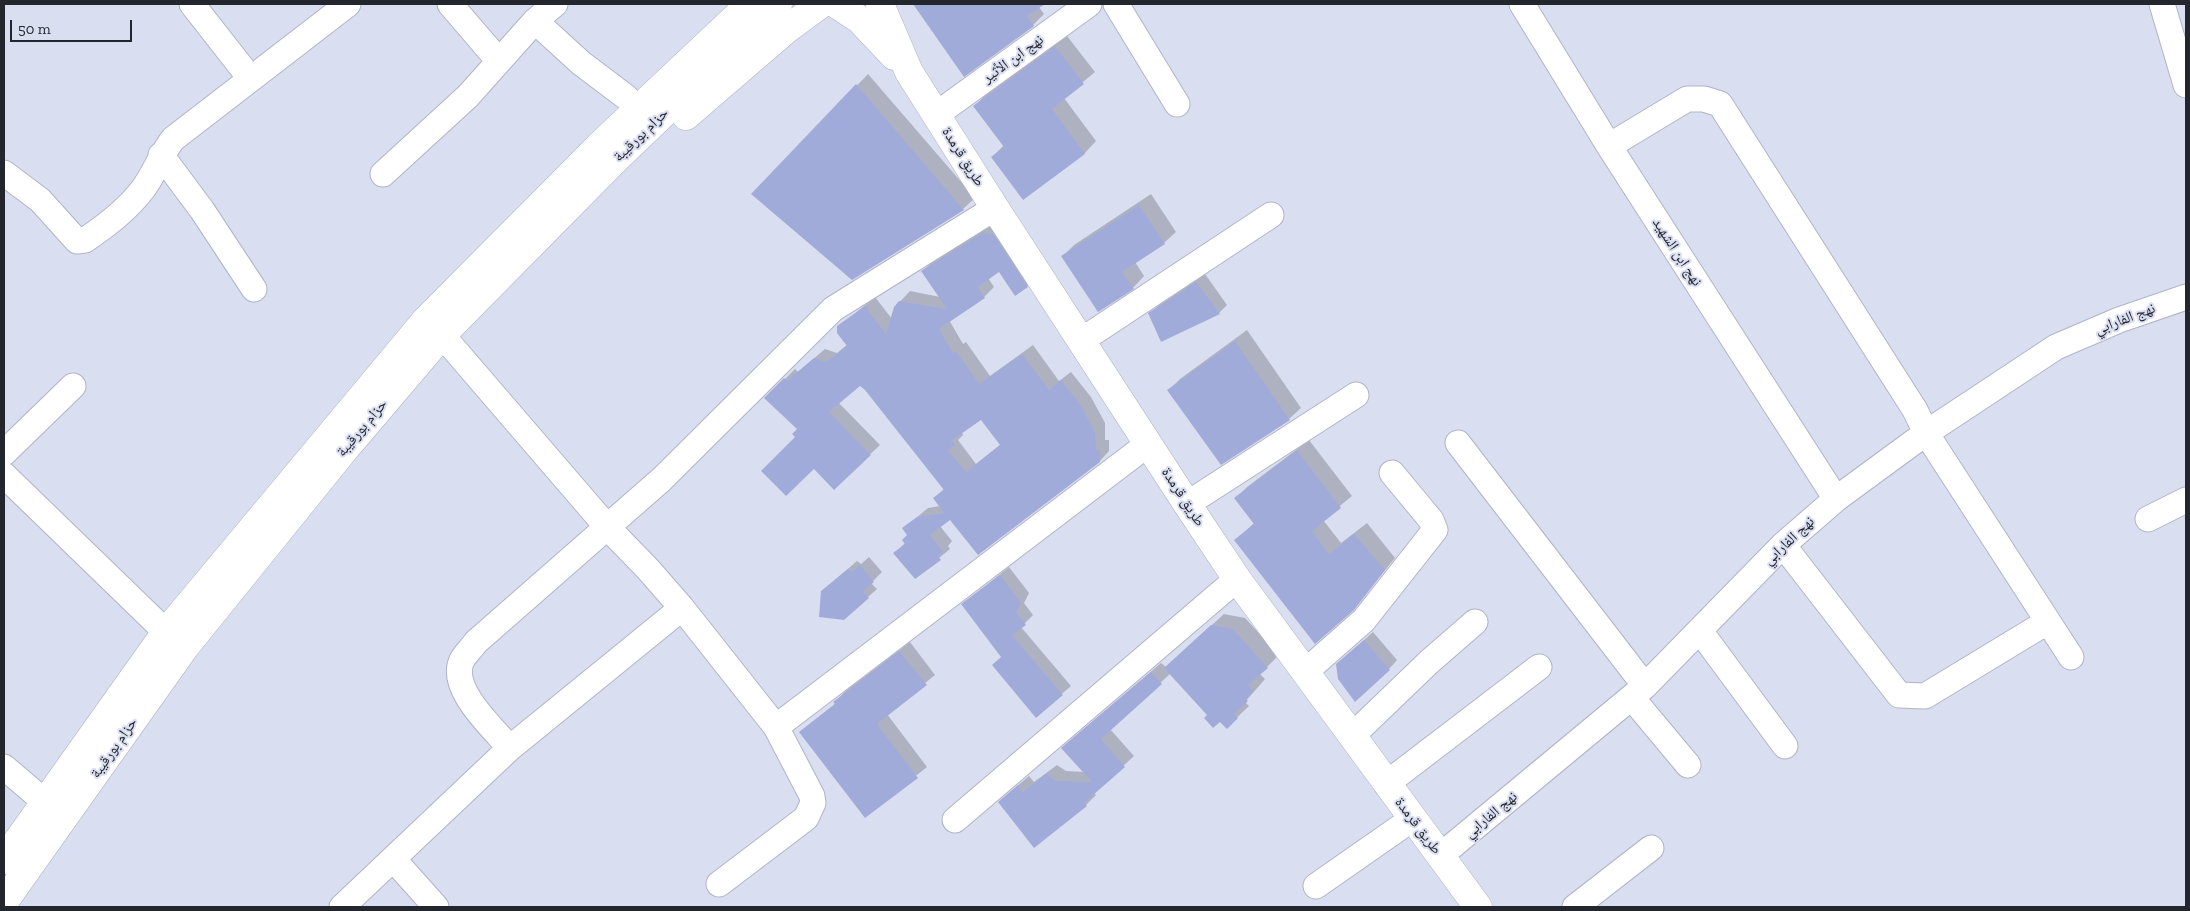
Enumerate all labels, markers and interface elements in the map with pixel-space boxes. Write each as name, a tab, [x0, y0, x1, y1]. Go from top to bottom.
scale bar	[12, 10, 135, 42]
text: 50 m	[18, 20, 51, 38]
street label: نهج ابن الأثير	[979, 31, 1047, 87]
street label: حزام بورقيبة	[610, 104, 672, 166]
street label: طريق قرمدة	[938, 124, 988, 190]
street label: نهج ابن الشهيد	[1648, 214, 1706, 290]
street label: نهج الفارابي	[2092, 299, 2158, 339]
street label: حزام بورقيبة	[333, 396, 391, 460]
street label: طريق قرمدة	[1157, 464, 1209, 530]
street label: نهج الفارابي	[1760, 513, 1818, 569]
street label: حزام بورقيبة	[87, 714, 141, 782]
street label: نهج الفارابي	[1461, 788, 1521, 842]
street label: طريق قرمدة	[1391, 794, 1445, 858]

